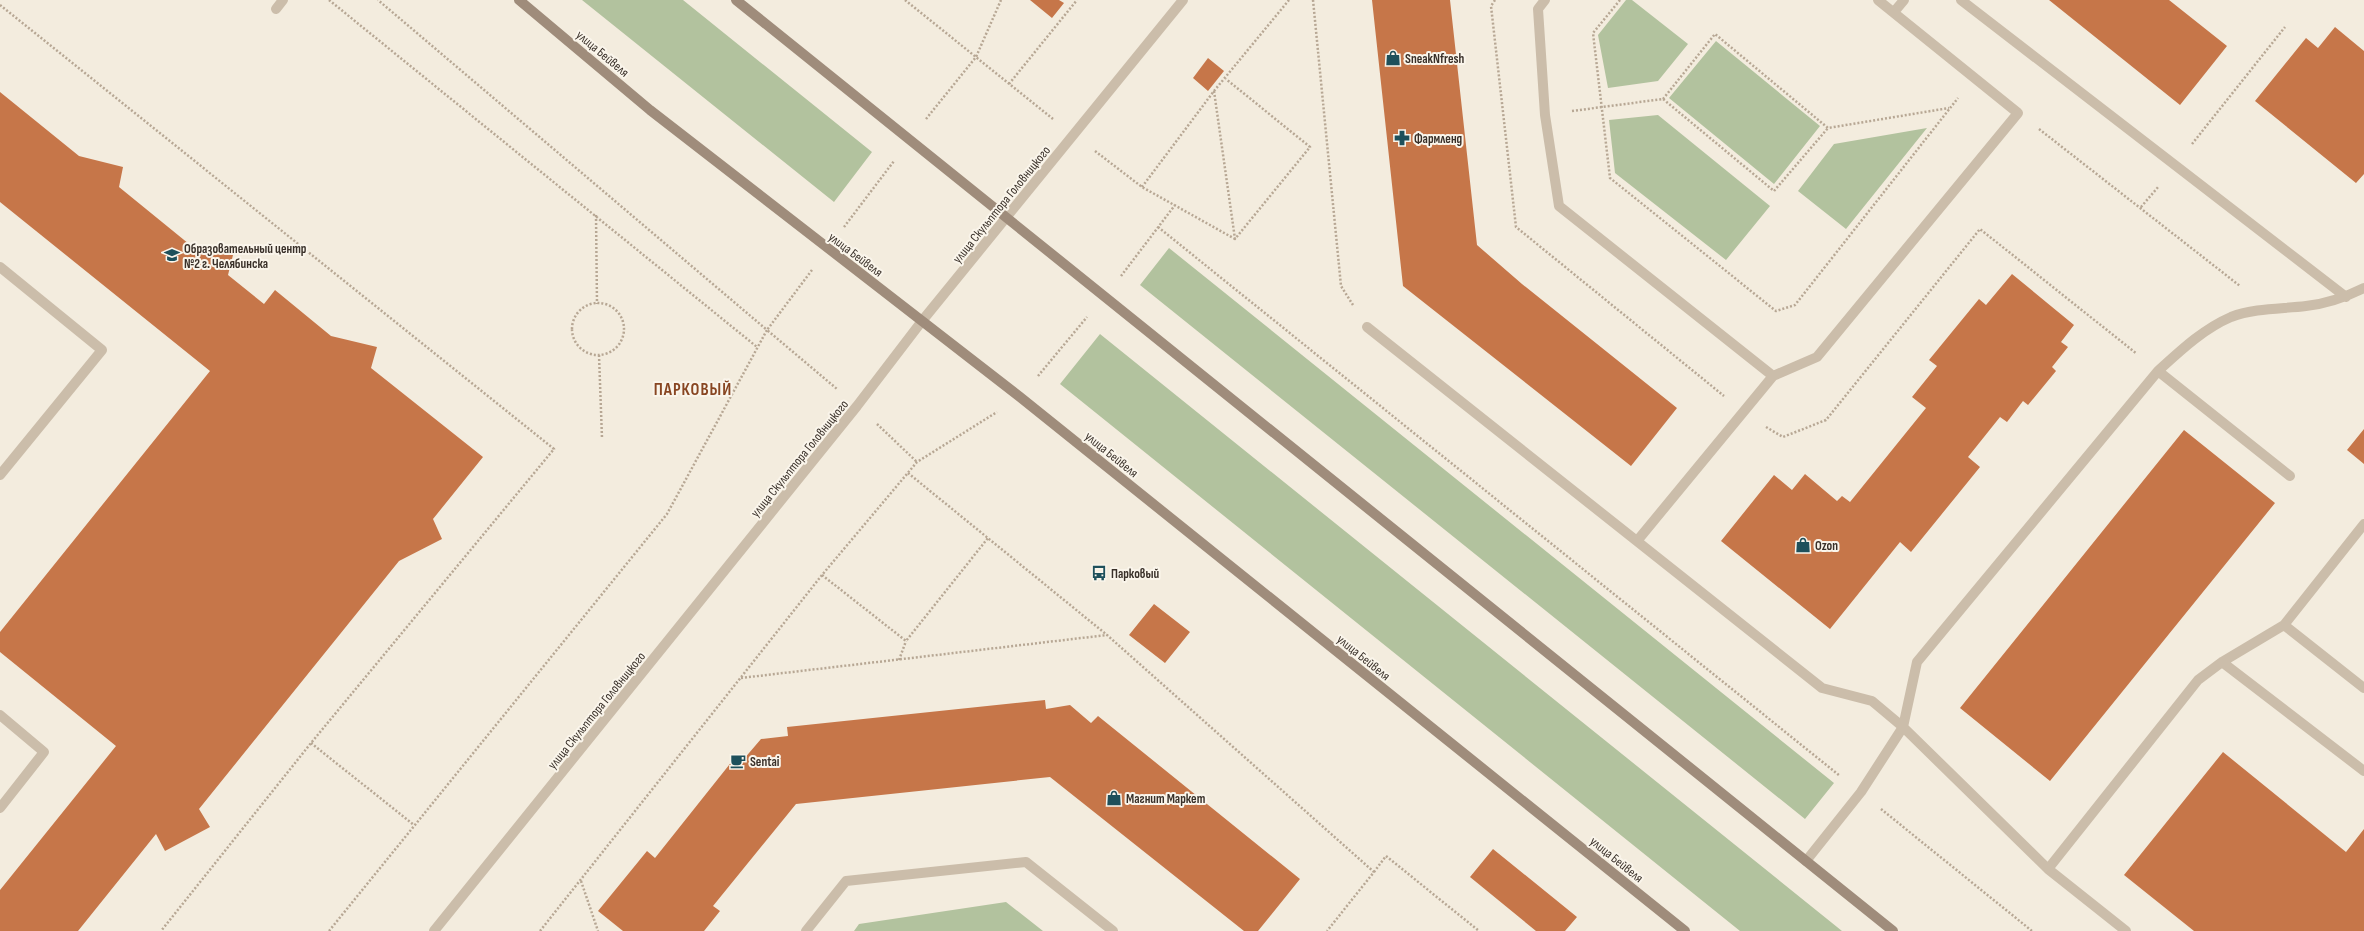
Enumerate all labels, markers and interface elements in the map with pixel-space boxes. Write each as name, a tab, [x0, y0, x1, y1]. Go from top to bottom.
street label: улица Бейвеля	[573, 27, 632, 81]
shop icon: SneakNfresh	[1384, 49, 1402, 67]
place label: SneakNfresh	[1405, 51, 1464, 67]
pharmacy icon: Фармленд	[1393, 129, 1411, 147]
place label: Фармленд	[1414, 131, 1463, 147]
street label: улица Скульптора Головницкого	[950, 143, 1054, 267]
street label: улица Бейвеля	[825, 229, 886, 280]
place label: Образовательный центр №2 г. Челябинска	[184, 241, 307, 272]
school or university icon: Образовательный центр №2 г. Челябинска	[163, 246, 181, 264]
district label: ПАРКОВЫЙ	[654, 380, 732, 400]
street label: улица Скульптора Головницкого	[748, 397, 852, 521]
street label: улица Бейвеля	[1081, 428, 1141, 481]
shop icon: Ozon	[1794, 536, 1812, 554]
place label: Ozon	[1815, 538, 1838, 554]
bus stop icon: Парковый	[1090, 564, 1108, 582]
place label: Парковый	[1111, 566, 1159, 582]
street label: улица Бейвеля	[1333, 631, 1393, 684]
street label: улица Скульптора Головницкого	[545, 649, 649, 773]
cafe icon: Sentai	[729, 752, 747, 770]
place label: Sentai	[750, 754, 780, 770]
shop icon: Магнит Маркет	[1105, 789, 1123, 807]
place label: Магнит Маркет	[1126, 791, 1206, 807]
street label: улица Бейвеля	[1586, 833, 1646, 886]

